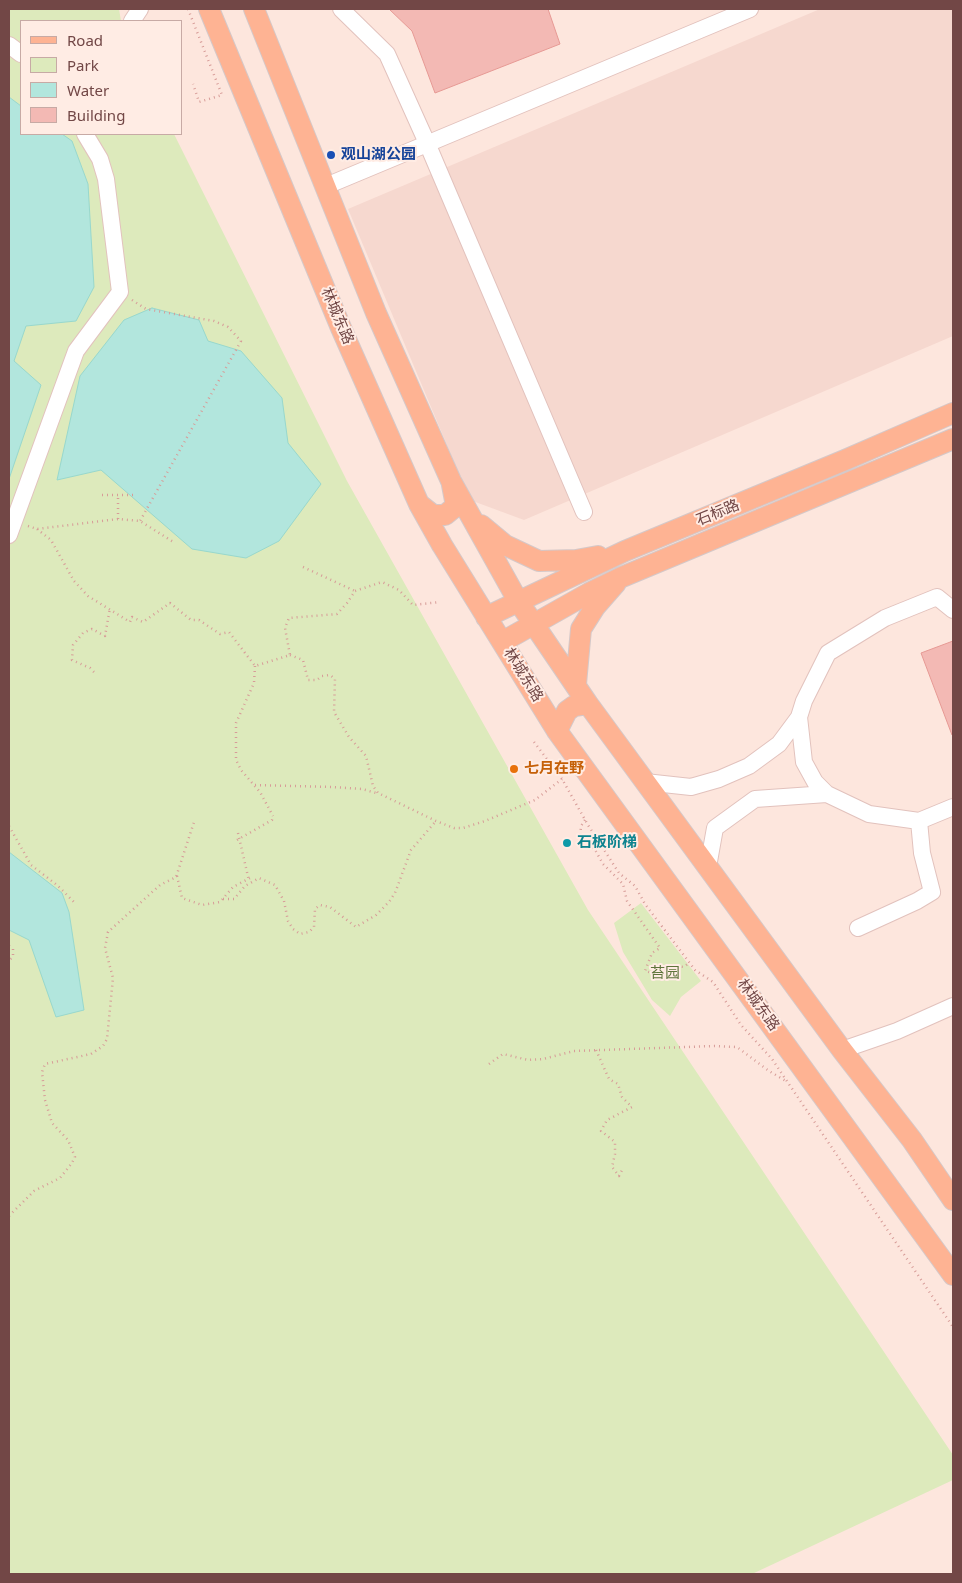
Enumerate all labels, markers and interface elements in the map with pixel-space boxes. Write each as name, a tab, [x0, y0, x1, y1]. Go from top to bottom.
legend	[20, 20, 182, 135]
text: Road	[67, 30, 103, 50]
text: Park	[67, 55, 99, 75]
text: Water	[67, 80, 109, 100]
text: Building	[67, 105, 125, 125]
place label: 观山湖公园	[341, 146, 416, 164]
marker: 观山湖公园	[325, 149, 337, 161]
street label: 林城东路	[317, 285, 357, 347]
street label: 石标路	[694, 496, 742, 530]
street label: 林城东路	[499, 645, 547, 705]
place label: 七月在野	[524, 760, 584, 778]
marker: 七月在野	[508, 763, 520, 775]
place label: 石板阶梯	[577, 834, 637, 852]
marker: 石板阶梯	[561, 837, 573, 849]
park label: 苔园	[650, 965, 680, 983]
street label: 林城东路	[733, 975, 783, 1035]

